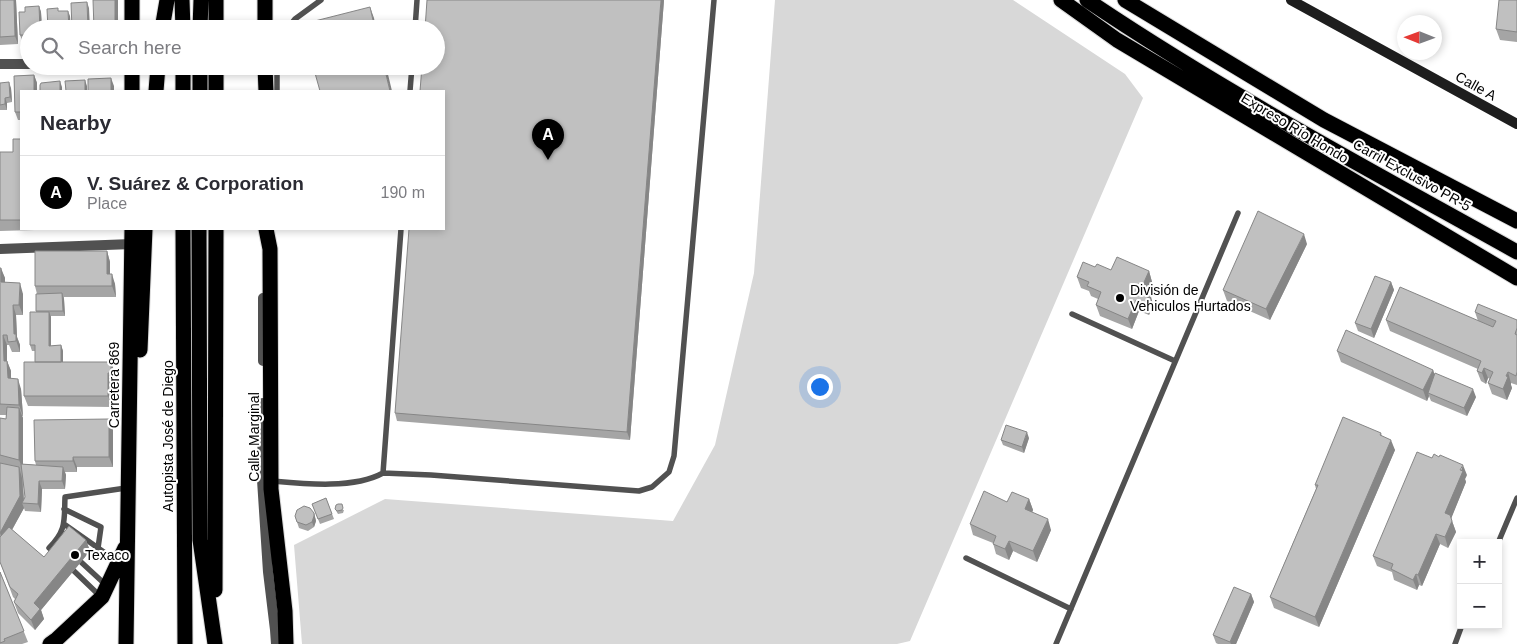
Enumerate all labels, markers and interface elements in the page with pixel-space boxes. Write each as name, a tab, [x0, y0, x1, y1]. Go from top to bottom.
north arrow	[1397, 15, 1442, 60]
search box	[20, 20, 445, 75]
icon: search	[38, 34, 66, 62]
text: Search here	[78, 37, 182, 58]
street label: Calle A	[1453, 68, 1500, 104]
street label: Expreso Río Hondo	[1239, 90, 1352, 166]
text: Nearby	[40, 111, 111, 134]
pin: A	[532, 119, 564, 160]
street label: Carril Exclusivo PR-5	[1350, 136, 1474, 214]
text: V. Suárez & Corporation	[87, 173, 304, 194]
text: A	[50, 184, 62, 201]
text: 190 m	[381, 184, 425, 201]
text: Place	[87, 195, 127, 212]
place label: División de Vehiculos Hurtados	[1130, 282, 1251, 314]
marker: División de Vehiculos Hurtados	[1114, 292, 1126, 304]
street label: Carretera 869	[106, 342, 122, 428]
street label: Autopista José de Diego	[160, 360, 176, 512]
your location	[807, 374, 833, 400]
street label: Calle Marginal	[246, 392, 262, 482]
map controls	[1457, 539, 1502, 629]
button: +	[1457, 539, 1502, 584]
place label: Texaco	[85, 547, 130, 563]
marker: Texaco	[69, 549, 81, 561]
button: −	[1457, 584, 1502, 629]

